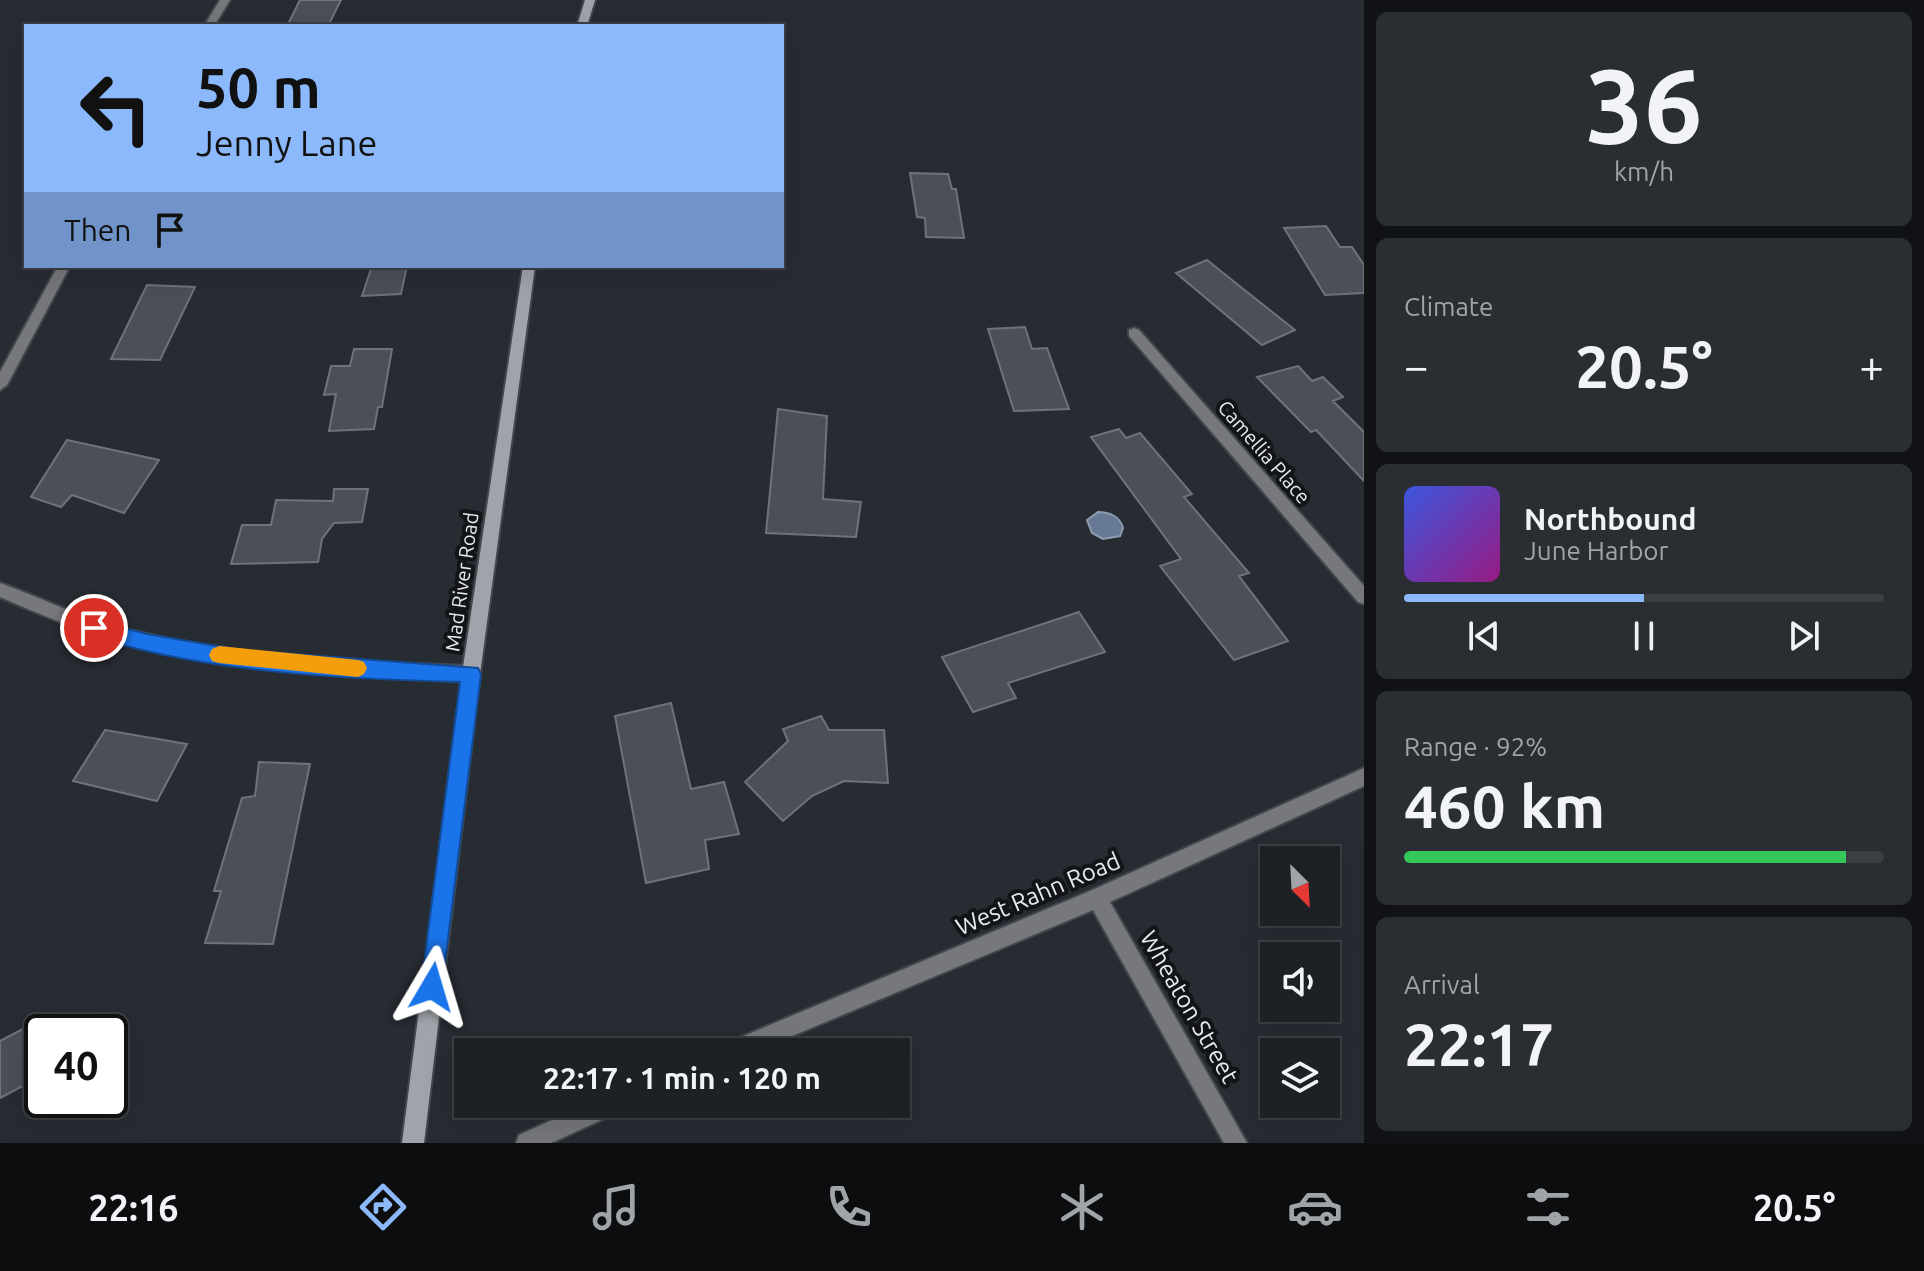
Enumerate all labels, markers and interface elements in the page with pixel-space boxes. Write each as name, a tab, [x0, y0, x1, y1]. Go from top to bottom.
text: 36	[1585, 46, 1703, 163]
icon: left	[64, 56, 168, 160]
text: 50 m	[196, 56, 321, 119]
text: Jenny Lane	[196, 122, 377, 163]
text: km/h	[1614, 157, 1674, 186]
icon: arrive	[148, 208, 192, 252]
text: Then	[64, 213, 132, 247]
text: Climate	[1404, 292, 1493, 321]
text: 20.5°	[1575, 332, 1713, 399]
text: −	[1404, 341, 1429, 390]
text: +	[1859, 341, 1884, 390]
street label: Camellia Place	[1213, 395, 1315, 508]
text: Northbound	[1524, 502, 1696, 536]
street label: Mad River Road	[440, 511, 483, 653]
text: June Harbor	[1524, 536, 1668, 565]
pin	[60, 594, 128, 662]
icon: arrive	[72, 606, 116, 650]
icon: previous	[1462, 614, 1506, 658]
icon: pause	[1622, 614, 1666, 658]
icon: next	[1782, 614, 1826, 658]
text: Range · 92%	[1404, 732, 1547, 761]
text: 460 km	[1404, 772, 1605, 839]
north arrow	[1260, 846, 1340, 926]
map controls	[1260, 846, 1340, 1118]
street label: West Rahn Road	[952, 847, 1124, 940]
street label: Wheaton Street	[1135, 926, 1244, 1088]
button: sound	[1260, 942, 1340, 1022]
position arrow	[390, 945, 474, 1029]
text: Arrival	[1404, 970, 1480, 999]
text: 22:17	[1404, 1010, 1554, 1077]
speed limit sign: 40	[24, 1014, 128, 1118]
button: layers	[1260, 1038, 1340, 1118]
text: 22:17 · 1 min · 120 m	[543, 1061, 821, 1095]
icon: directions	[355, 1179, 411, 1235]
icon: music	[588, 1179, 644, 1235]
icon: phone	[821, 1179, 877, 1235]
icon: climate	[1054, 1179, 1110, 1235]
icon: car	[1287, 1179, 1343, 1235]
icon: filters	[1520, 1179, 1576, 1235]
text: 22:16	[88, 1187, 179, 1228]
text: 20.5°	[1753, 1187, 1835, 1228]

